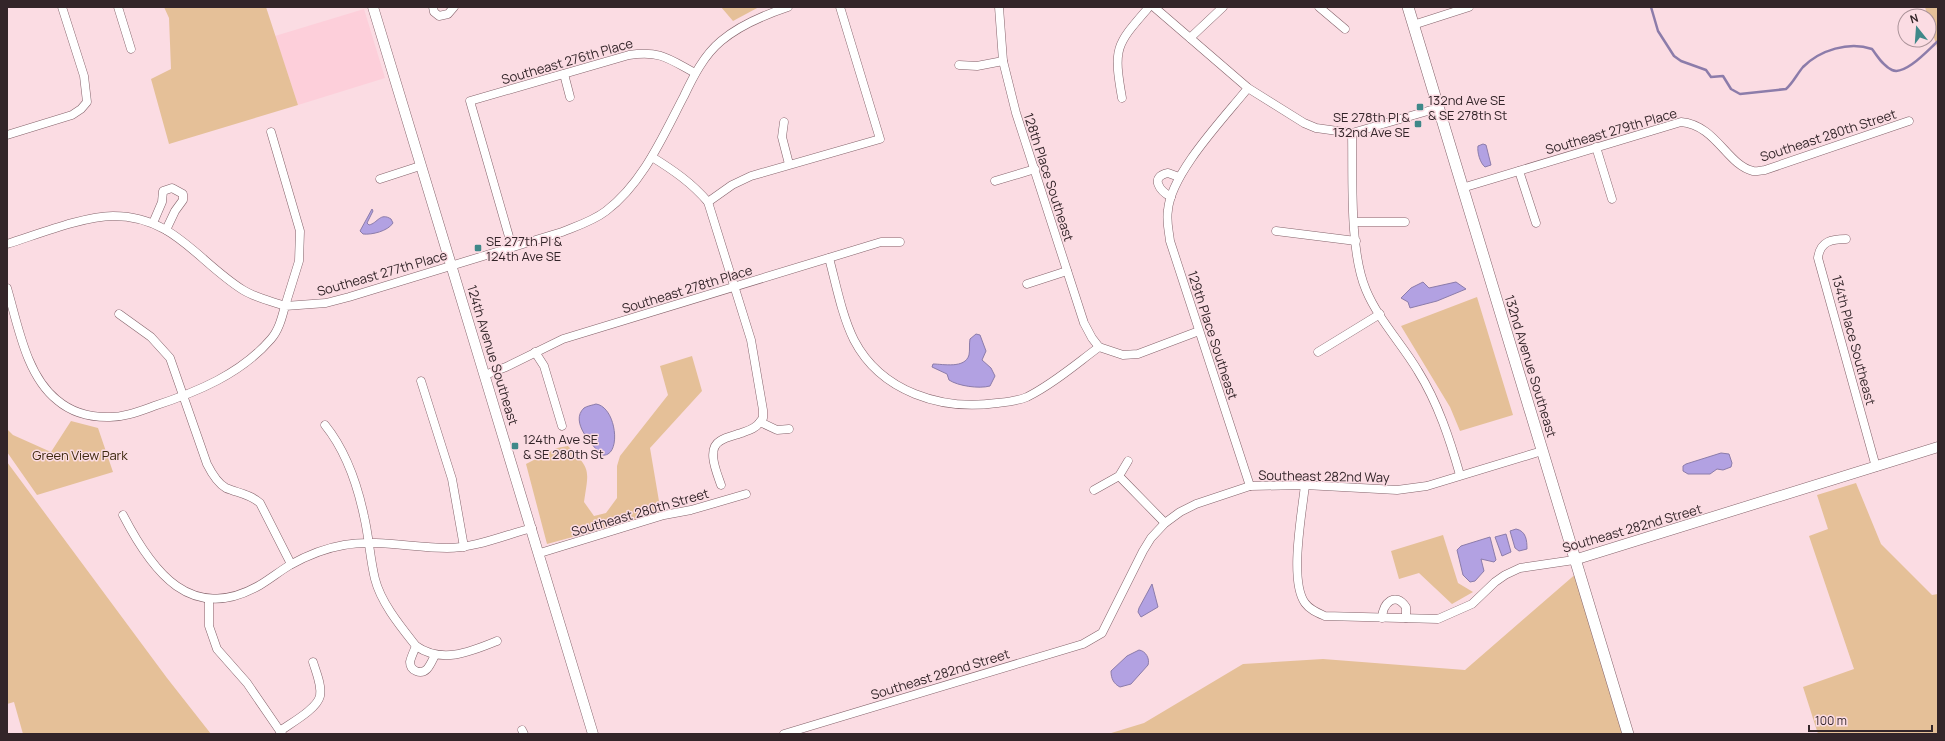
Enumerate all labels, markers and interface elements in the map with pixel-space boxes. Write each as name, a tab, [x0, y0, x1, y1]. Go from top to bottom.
north arrow	[1897, 8, 1937, 48]
text: N	[1908, 10, 1920, 26]
street label: Southeast 276th Place	[499, 34, 635, 88]
place label: 132nd Ave SE & SE 278th St	[1428, 91, 1507, 124]
marker: 132nd Ave SE & SE 278th St	[1415, 102, 1425, 112]
street label: Southeast 279th Place	[1543, 104, 1679, 158]
street label: Southeast 280th Street	[1758, 104, 1898, 166]
place label: SE 278th Pl & 132nd Ave SE	[1333, 108, 1411, 141]
street label: 128th Place Southeast	[1020, 111, 1078, 243]
marker: SE 278th Pl & 132nd Ave SE	[1413, 119, 1423, 129]
place label: SE 277th Pl & 124th Ave SE	[486, 232, 563, 265]
marker: SE 277th Pl & 124th Ave SE	[473, 243, 483, 253]
street label: Southeast 277th Place	[315, 246, 450, 300]
street label: Southeast 278th Place	[620, 260, 755, 317]
street label: 129th Place Southeast	[1184, 268, 1242, 402]
street label: 134th Place Southeast	[1828, 273, 1880, 407]
street label: 124th Avenue Southeast	[463, 283, 523, 427]
street label: 132nd Avenue Southeast	[1501, 293, 1561, 439]
place label: 124th Ave SE & SE 280th St	[523, 430, 604, 463]
marker: 124th Ave SE & SE 280th St	[510, 441, 520, 451]
park label: Green View Park	[32, 446, 128, 464]
street label: Southeast 282nd Way	[1258, 466, 1390, 486]
street label: Southeast 280th Street	[569, 484, 711, 540]
street label: Southeast 282nd Street	[1560, 499, 1704, 557]
street label: Southeast 282nd Street	[868, 644, 1012, 704]
scale bar	[1809, 707, 1932, 733]
text: 100 m	[1815, 712, 1847, 729]

